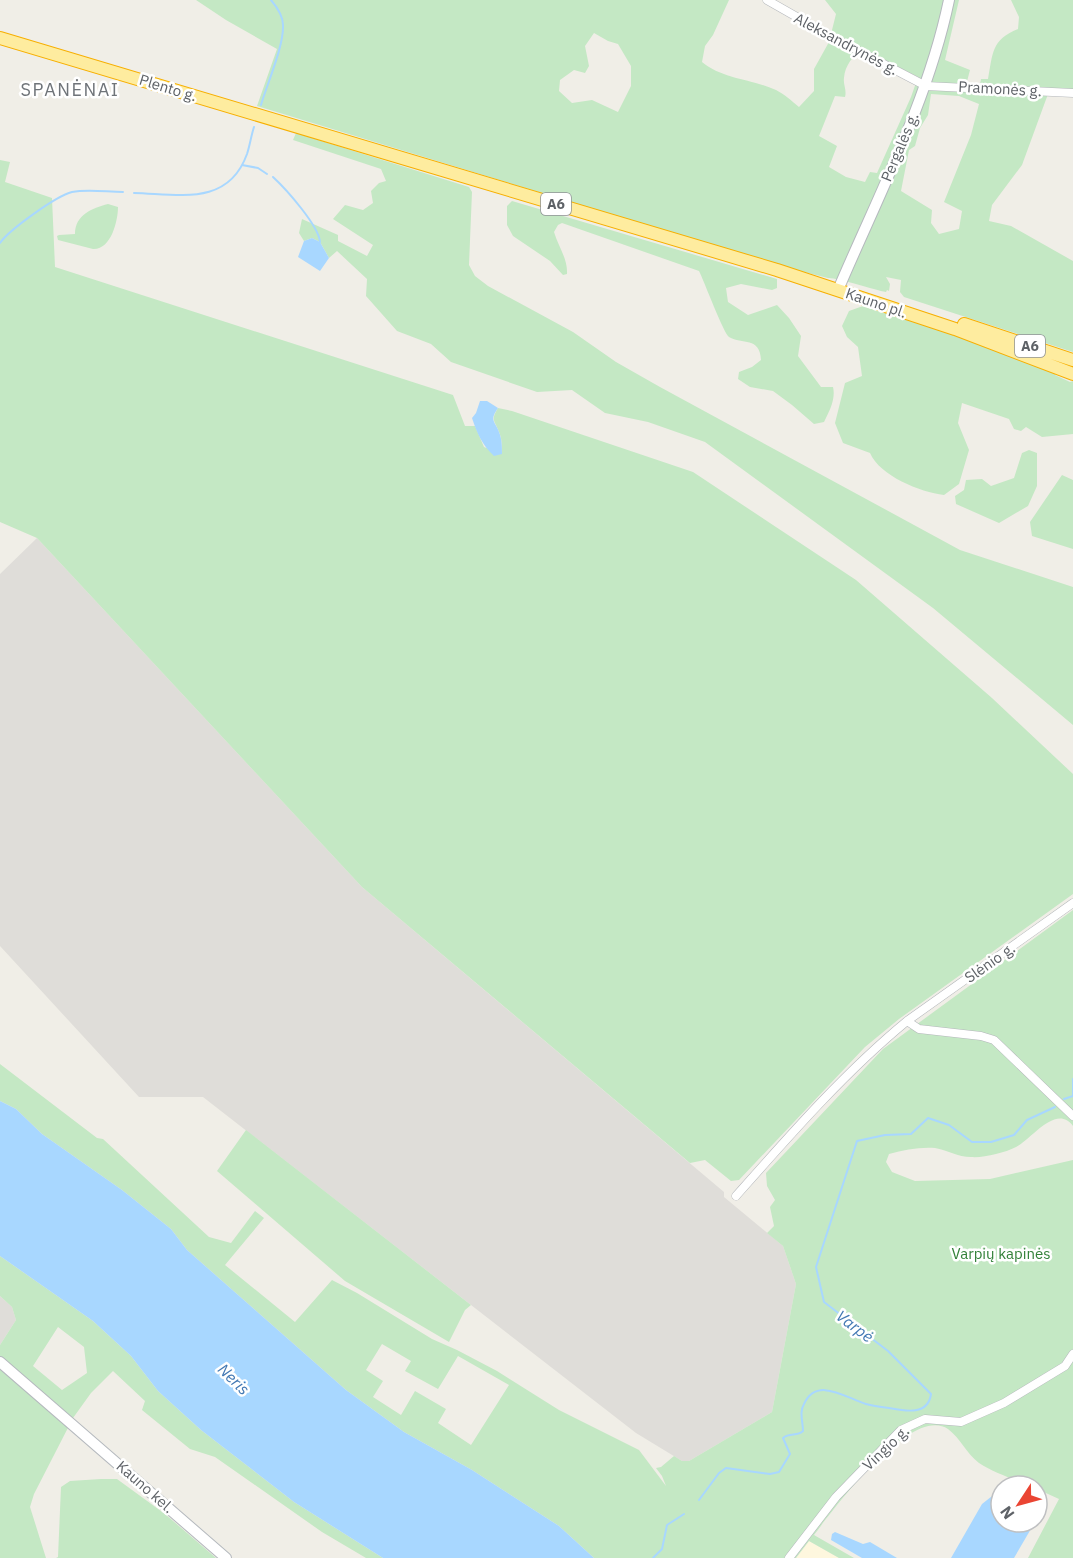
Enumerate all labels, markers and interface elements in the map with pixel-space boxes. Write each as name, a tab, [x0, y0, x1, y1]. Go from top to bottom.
street label: Aleksandrynės g.	[791, 8, 902, 79]
street label: Plento g.	[137, 70, 199, 105]
street label: Pramonės g.	[958, 77, 1042, 100]
district label: SPANĖNAI	[21, 78, 119, 101]
street label: Pergalės g.	[876, 109, 923, 184]
road number: A6	[541, 193, 571, 215]
street label: Kauno pl.	[843, 283, 909, 322]
road number: A6	[1015, 335, 1045, 357]
street label: Slėnio g.	[961, 938, 1019, 987]
park label: Varpių kapinės	[951, 1244, 1051, 1263]
water label: Varpė	[832, 1306, 878, 1346]
water label: Neris	[214, 1359, 254, 1399]
street label: Vingio g.	[858, 1421, 913, 1474]
street label: Kauno kel.	[112, 1456, 178, 1517]
north arrow	[989, 1474, 1049, 1534]
text: N	[995, 1502, 1018, 1523]

